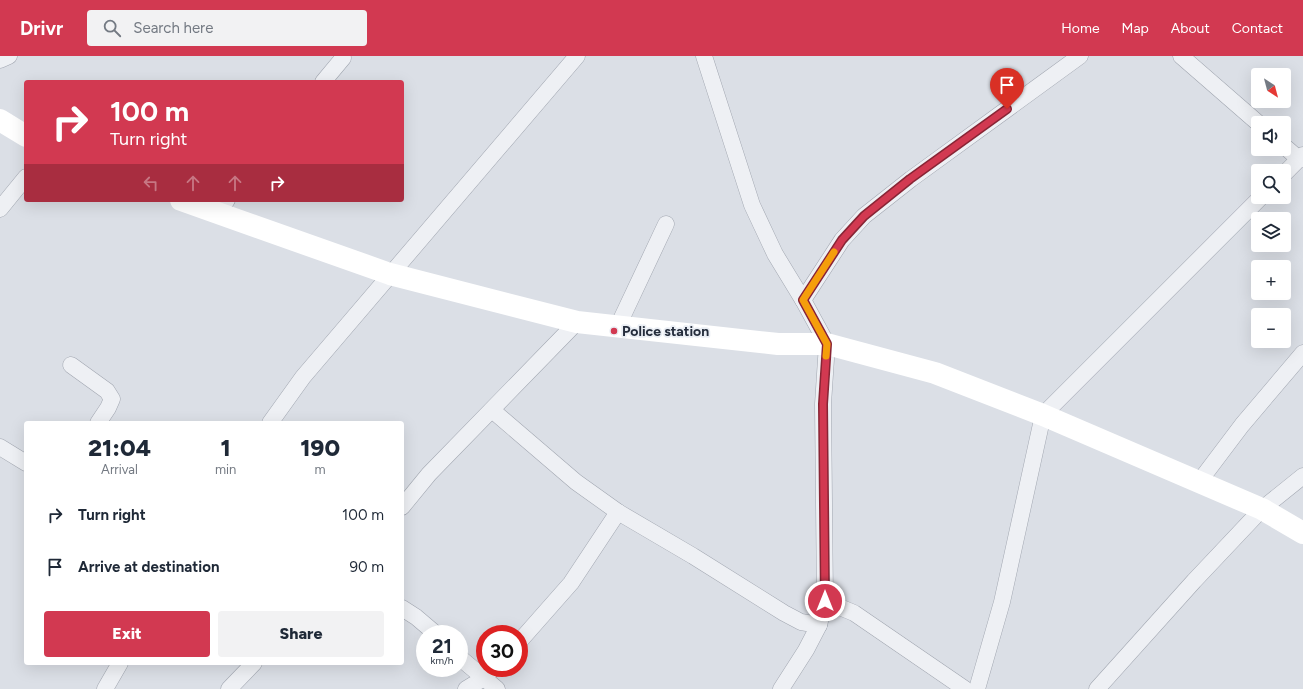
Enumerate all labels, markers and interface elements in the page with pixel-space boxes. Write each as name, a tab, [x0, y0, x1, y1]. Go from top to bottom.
search box	[87, 10, 367, 46]
text: Drivr	[20, 17, 63, 40]
icon: search	[101, 17, 123, 39]
text: Search here	[133, 19, 213, 37]
text: Home	[1061, 20, 1100, 37]
text: Map	[1122, 20, 1149, 37]
text: About	[1171, 20, 1210, 37]
text: Contact	[1232, 20, 1283, 37]
pin	[990, 68, 1024, 109]
north arrow	[1251, 68, 1291, 108]
map controls	[1251, 68, 1291, 348]
icon: arrive	[996, 74, 1018, 96]
text: 100 m	[110, 94, 189, 128]
icon: right	[44, 96, 96, 148]
button: sound	[1251, 116, 1291, 156]
text: Turn right	[110, 128, 187, 150]
button: search	[1251, 164, 1291, 204]
icon: left	[140, 172, 162, 194]
icon: ahead	[182, 172, 204, 194]
icon: ahead	[224, 172, 246, 194]
icon: right	[266, 172, 288, 194]
button: layers	[1251, 212, 1291, 252]
button: +	[1251, 260, 1291, 300]
button: −	[1251, 308, 1291, 348]
place label: Police station	[622, 323, 709, 340]
marker: Police station	[609, 326, 619, 336]
text: 21:04	[88, 433, 151, 462]
text: 1	[220, 433, 231, 462]
text: 190	[300, 433, 340, 462]
text: Arrival	[101, 462, 138, 477]
text: min	[215, 462, 236, 477]
text: m	[315, 462, 326, 477]
icon: right	[44, 504, 66, 526]
text: Turn right	[78, 506, 146, 524]
text: 100 m	[342, 506, 384, 524]
icon: arrive	[44, 556, 66, 578]
text: Arrive at destination	[78, 558, 219, 576]
text: 90 m	[349, 558, 384, 576]
position arrow	[804, 580, 846, 622]
button: Exit	[44, 611, 210, 657]
button: Share	[218, 611, 384, 657]
speed limit sign: 30	[476, 625, 528, 677]
text: 21	[432, 634, 452, 658]
text: km/h	[431, 654, 453, 667]

